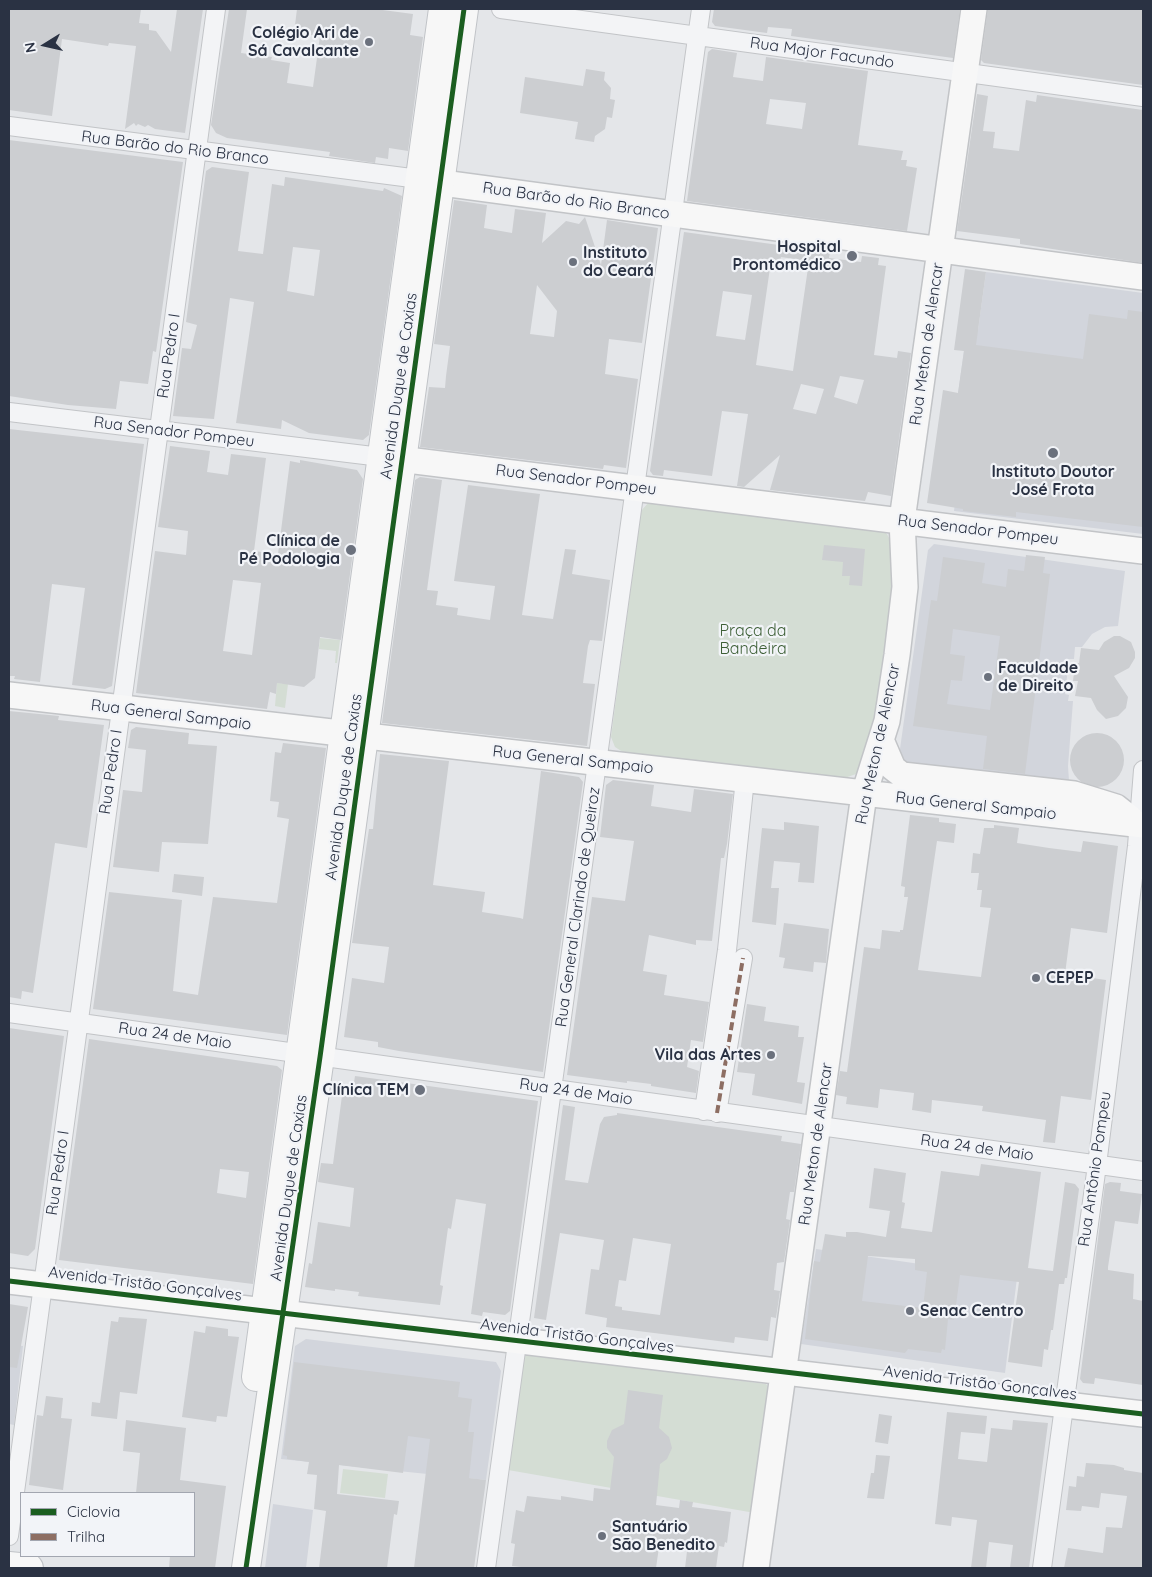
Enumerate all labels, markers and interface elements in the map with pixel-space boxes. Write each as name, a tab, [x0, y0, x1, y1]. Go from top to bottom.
north arrow	[20, 20, 70, 70]
place label: Colégio Ari de Sá Cavalcante	[248, 23, 359, 61]
street label: Rua Major Facundo	[749, 33, 895, 73]
marker: Colégio Ari de Sá Cavalcante	[363, 36, 375, 48]
text: N	[20, 41, 40, 54]
street label: Rua Barão do Rio Branco	[80, 127, 270, 169]
street label: Rua Barão do Rio Branco	[481, 178, 671, 224]
place label: Hospital Prontomédico	[732, 237, 841, 275]
place label: Instituto do Ceará	[583, 243, 654, 281]
marker: Hospital Prontomédico	[845, 249, 859, 263]
marker: Instituto do Ceará	[567, 256, 579, 268]
street label: Rua Meton de Alencar	[906, 261, 948, 427]
street label: Avenida Duque de Caxias	[376, 291, 422, 481]
street label: Rua Pedro I	[154, 312, 184, 400]
street label: Rua Senador Pompeu	[92, 413, 256, 451]
marker: Instituto Doutor José Frota	[1046, 446, 1060, 460]
street label: Rua Senador Pompeu	[494, 461, 658, 499]
place label: Instituto Doutor José Frota	[991, 462, 1115, 500]
street label: Rua Senador Pompeu	[896, 511, 1060, 549]
place label: Clínica de Pé Podologia	[239, 531, 340, 569]
marker: Clínica de Pé Podologia	[344, 543, 358, 557]
park label: Praça da Bandeira	[719, 621, 787, 659]
place label: Faculdade de Direito	[998, 658, 1078, 696]
street label: Rua Meton de Alencar	[852, 662, 904, 826]
marker: Faculdade de Direito	[982, 671, 994, 683]
street label: Avenida Duque de Caxias	[321, 692, 367, 882]
street label: Rua General Sampaio	[90, 696, 252, 734]
street label: Rua Pedro I	[96, 728, 126, 816]
street label: Rua General Sampaio	[492, 742, 654, 778]
street label: Rua General Clarindo de Queiroz	[552, 786, 604, 1028]
street label: Rua General Sampaio	[895, 788, 1057, 824]
place label: CEPEP	[1046, 968, 1094, 988]
marker: CEPEP	[1030, 972, 1042, 984]
street label: Rua 24 de Maio	[117, 1019, 233, 1053]
place label: Vila das Artes	[654, 1045, 761, 1065]
marker: Vila das Artes	[765, 1049, 777, 1061]
street label: Rua Meton de Alencar	[795, 1061, 837, 1227]
street label: Rua 24 de Maio	[518, 1075, 634, 1109]
place label: Clínica TEM	[322, 1080, 409, 1100]
marker: Clínica TEM	[413, 1083, 427, 1097]
street label: Rua Antônio Pompeu	[1075, 1090, 1115, 1248]
street label: Avenida Duque de Caxias	[266, 1093, 312, 1283]
street label: Rua Pedro I	[43, 1129, 73, 1217]
street label: Rua 24 de Maio	[919, 1131, 1035, 1165]
street label: Avenida Tristão Gonçalves	[47, 1263, 243, 1305]
place label: Senac Centro	[920, 1301, 1024, 1321]
marker: Senac Centro	[904, 1305, 916, 1317]
street label: Avenida Tristão Gonçalves	[479, 1315, 675, 1357]
street label: Avenida Tristão Gonçalves	[882, 1362, 1078, 1404]
legend	[20, 1492, 195, 1557]
text: Ciclovia	[67, 1502, 120, 1521]
place label: Santuário São Benedito	[612, 1517, 715, 1555]
text: Trilha	[67, 1527, 105, 1546]
marker: Santuário São Benedito	[596, 1530, 608, 1542]

